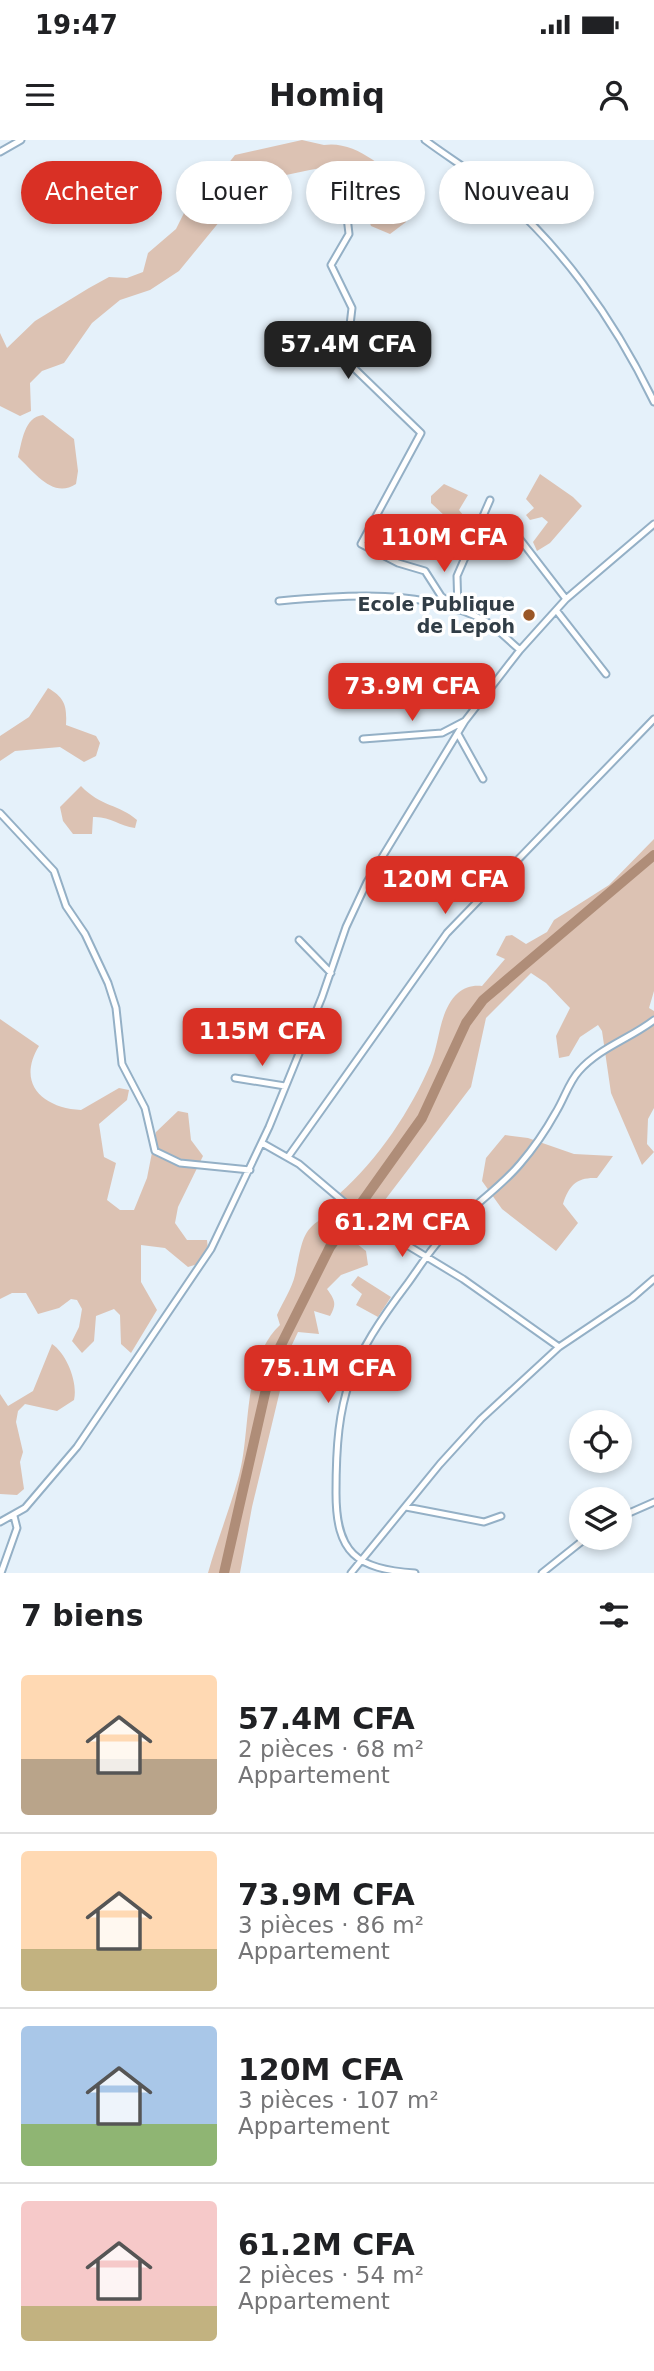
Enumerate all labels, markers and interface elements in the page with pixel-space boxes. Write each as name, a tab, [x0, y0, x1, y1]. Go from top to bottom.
text: 19:47	[35, 10, 118, 40]
icon: menu	[21, 76, 59, 114]
text: Homiq	[269, 76, 385, 114]
icon: person	[595, 76, 633, 114]
chip: Acheter	[21, 161, 162, 224]
chip: Louer	[176, 161, 292, 224]
chip: Filtres	[306, 161, 425, 224]
chip: Nouveau	[439, 161, 594, 224]
pin: 57.4M CFA	[268, 322, 428, 381]
text: 57.4M CFA	[280, 331, 416, 357]
pin: 110M CFA	[372, 514, 516, 574]
text: 110M CFA	[381, 524, 507, 550]
place label: Ecole Publique de Lepoh	[358, 593, 515, 637]
marker: Ecole Publique de Lepoh	[521, 607, 537, 623]
pin: 73.9M CFA	[332, 664, 492, 723]
text: 73.9M CFA	[344, 673, 480, 699]
pin: 120M CFA	[373, 856, 517, 916]
text: 120M CFA	[382, 866, 508, 892]
pin: 115M CFA	[190, 1009, 334, 1068]
text: 115M CFA	[199, 1018, 325, 1044]
pin: 61.2M CFA	[322, 1200, 482, 1259]
text: 61.2M CFA	[334, 1209, 470, 1235]
pin: 75.1M CFA	[248, 1346, 408, 1405]
text: 75.1M CFA	[260, 1355, 396, 1381]
map controls	[569, 1410, 632, 1550]
button: locate	[569, 1410, 632, 1473]
button: layers	[569, 1487, 632, 1550]
icon: filters	[595, 1596, 633, 1634]
text: 7 biens	[21, 1598, 144, 1633]
text: 57.4M CFA	[238, 1701, 415, 1736]
icon: home	[77, 1703, 161, 1787]
text: 2 pièces · 68 m²	[238, 1736, 424, 1762]
text: Appartement	[238, 1762, 390, 1788]
text: 73.9M CFA	[238, 1877, 415, 1912]
icon: home	[77, 1879, 161, 1963]
text: 3 pièces · 86 m²	[238, 1912, 424, 1938]
text: Appartement	[238, 1938, 390, 1964]
text: 120M CFA	[238, 2052, 403, 2087]
icon: home	[77, 2054, 161, 2138]
text: 3 pièces · 107 m²	[238, 2087, 439, 2113]
text: Appartement	[238, 2113, 390, 2139]
text: 61.2M CFA	[238, 2227, 415, 2262]
icon: home	[77, 2229, 161, 2313]
text: 2 pièces · 54 m²	[238, 2262, 424, 2288]
text: Appartement	[238, 2288, 390, 2314]

